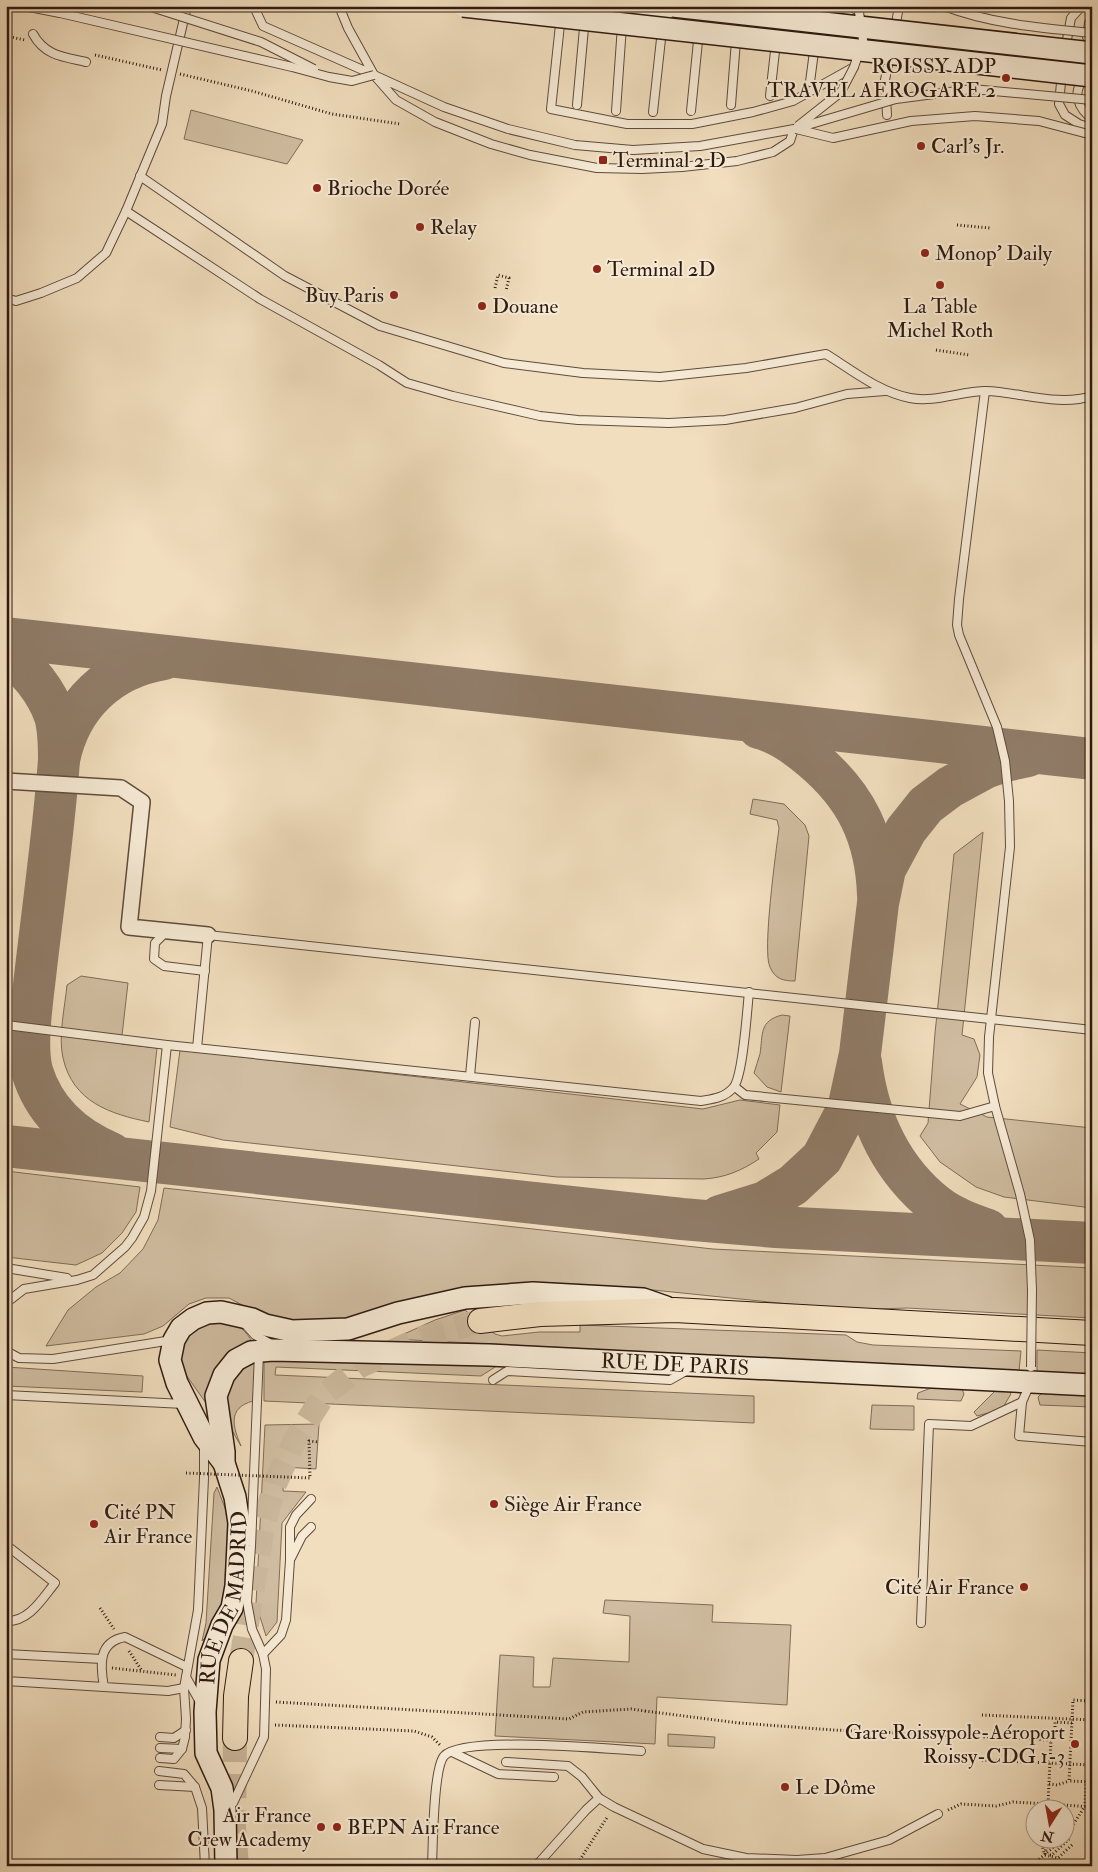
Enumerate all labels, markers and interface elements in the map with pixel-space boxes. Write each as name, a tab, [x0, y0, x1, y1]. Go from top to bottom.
place label: ROISSY ADP TRAVEL AEROGARE 2	[767, 53, 996, 104]
marker: ROISSY ADP TRAVEL AEROGARE 2	[1000, 72, 1012, 84]
place label: Carl's Jr.	[931, 133, 1004, 160]
marker: Carl's Jr.	[915, 140, 927, 152]
place label: Terminal 2 D	[613, 147, 726, 174]
marker: Terminal 2 D	[597, 154, 609, 166]
place label: Brioche Dorée	[327, 175, 449, 202]
marker: Brioche Dorée	[311, 182, 323, 194]
place label: Relay	[430, 214, 477, 241]
marker: Relay	[414, 221, 426, 233]
place label: Monop' Daily	[935, 240, 1053, 267]
marker: Monop' Daily	[919, 247, 931, 259]
place label: Terminal 2D	[607, 256, 715, 283]
marker: Terminal 2D	[591, 263, 603, 275]
marker: La Table Michel Roth	[934, 279, 946, 291]
place label: Buy Paris	[305, 282, 384, 309]
marker: Buy Paris	[388, 289, 400, 301]
place label: Douane	[492, 293, 559, 320]
place label: La Table Michel Roth	[887, 293, 993, 344]
marker: Douane	[476, 300, 488, 312]
street label: RUE DE PARIS	[600, 1347, 750, 1381]
place label: Siège Air France	[504, 1491, 642, 1518]
marker: Siège Air France	[488, 1498, 500, 1510]
place label: Cité PN Air France	[103, 1499, 193, 1550]
street label: RUE DE MADRID	[194, 1509, 253, 1685]
marker: Cité PN Air France	[88, 1518, 100, 1530]
place label: Cité Air France	[885, 1574, 1014, 1601]
marker: Cité Air France	[1018, 1581, 1030, 1593]
place label: Gare Roissypole-Aéroport Roissy-CDG 1-3	[845, 1719, 1065, 1770]
marker: Gare Roissypole-Aéroport Roissy-CDG 1-3	[1069, 1738, 1081, 1750]
place label: Le Dôme	[795, 1774, 876, 1801]
marker: Le Dôme	[779, 1781, 791, 1793]
north arrow	[1026, 1800, 1076, 1850]
place label: Air France Crew Academy	[187, 1802, 312, 1853]
place label: BEPN Air France	[347, 1814, 500, 1841]
marker: Air France Crew Academy	[315, 1821, 327, 1833]
marker: BEPN Air France	[331, 1821, 343, 1833]
text: N	[1039, 1827, 1056, 1846]

